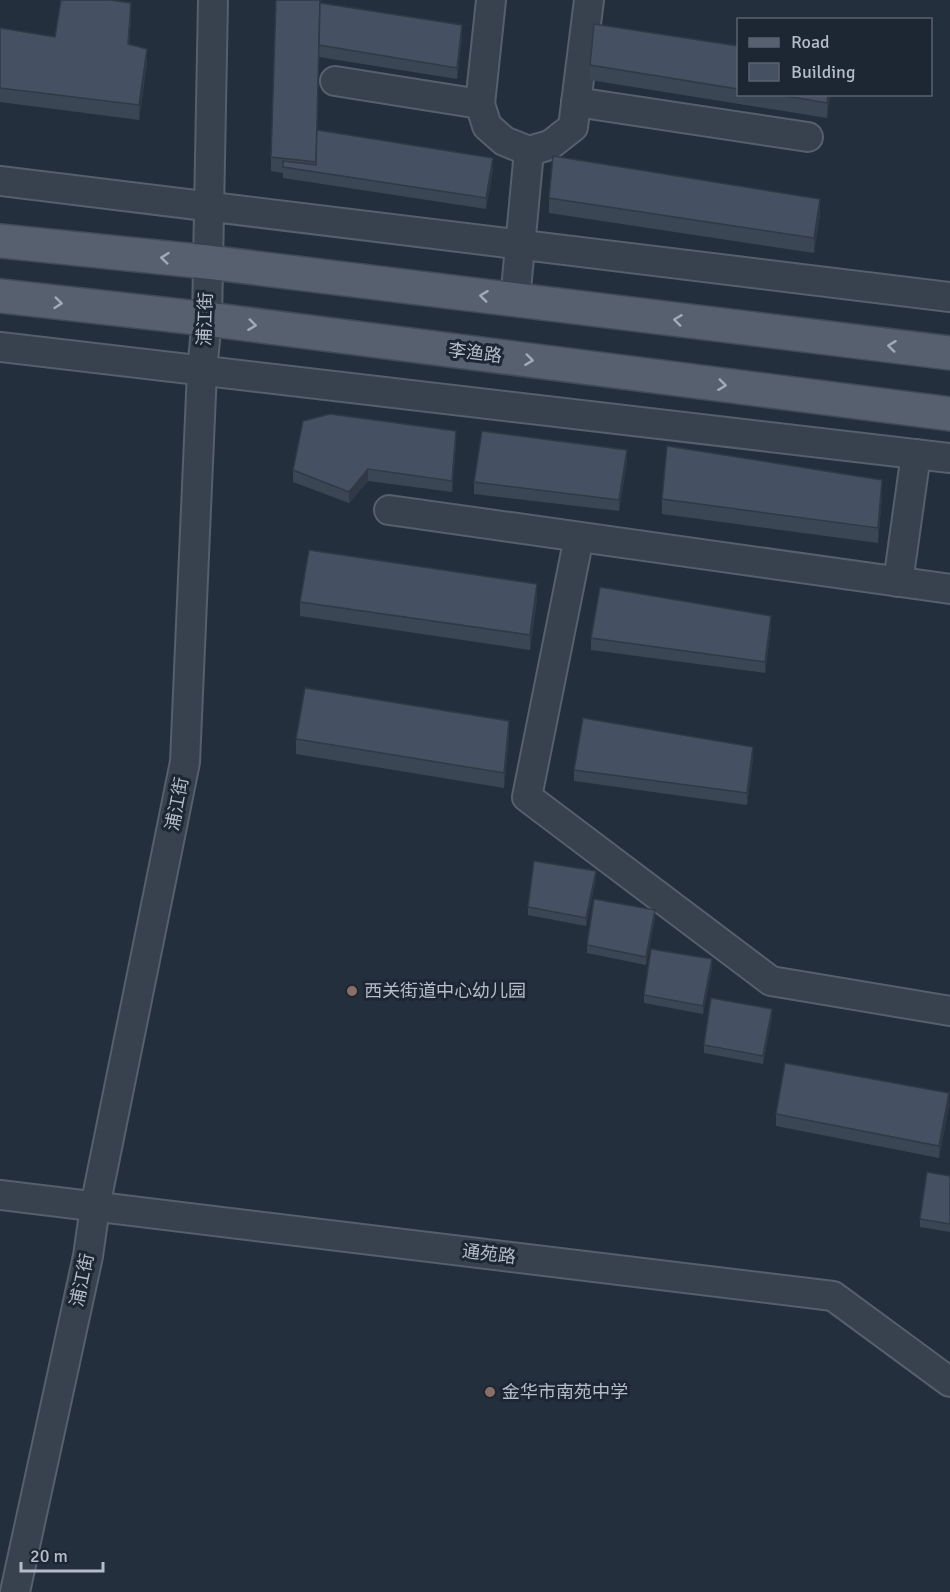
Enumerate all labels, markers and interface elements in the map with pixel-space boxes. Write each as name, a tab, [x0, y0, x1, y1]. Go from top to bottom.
legend	[737, 18, 932, 96]
text: Road	[791, 31, 830, 53]
text: Building	[791, 61, 855, 83]
one-way arrow	[161, 252, 170, 265]
one-way arrow	[479, 290, 489, 303]
street label: 浦江街	[193, 292, 217, 346]
one-way arrow	[54, 296, 63, 309]
one-way arrow	[673, 314, 682, 326]
one-way arrow	[247, 318, 256, 330]
street label: 李渔路	[447, 339, 503, 367]
one-way arrow	[887, 340, 897, 353]
one-way arrow	[524, 353, 533, 366]
one-way arrow	[717, 378, 727, 391]
street label: 浦江街	[161, 775, 193, 833]
place label: 西关街道中心幼儿园	[364, 980, 526, 1002]
marker: 西关街道中心幼儿园	[345, 984, 359, 998]
street label: 通苑路	[461, 1240, 517, 1268]
street label: 浦江街	[66, 1251, 98, 1309]
place label: 金华市南苑中学	[502, 1381, 628, 1403]
marker: 金华市南苑中学	[483, 1385, 497, 1399]
scale bar	[21, 1535, 104, 1573]
text: 20 m	[30, 1545, 68, 1567]

